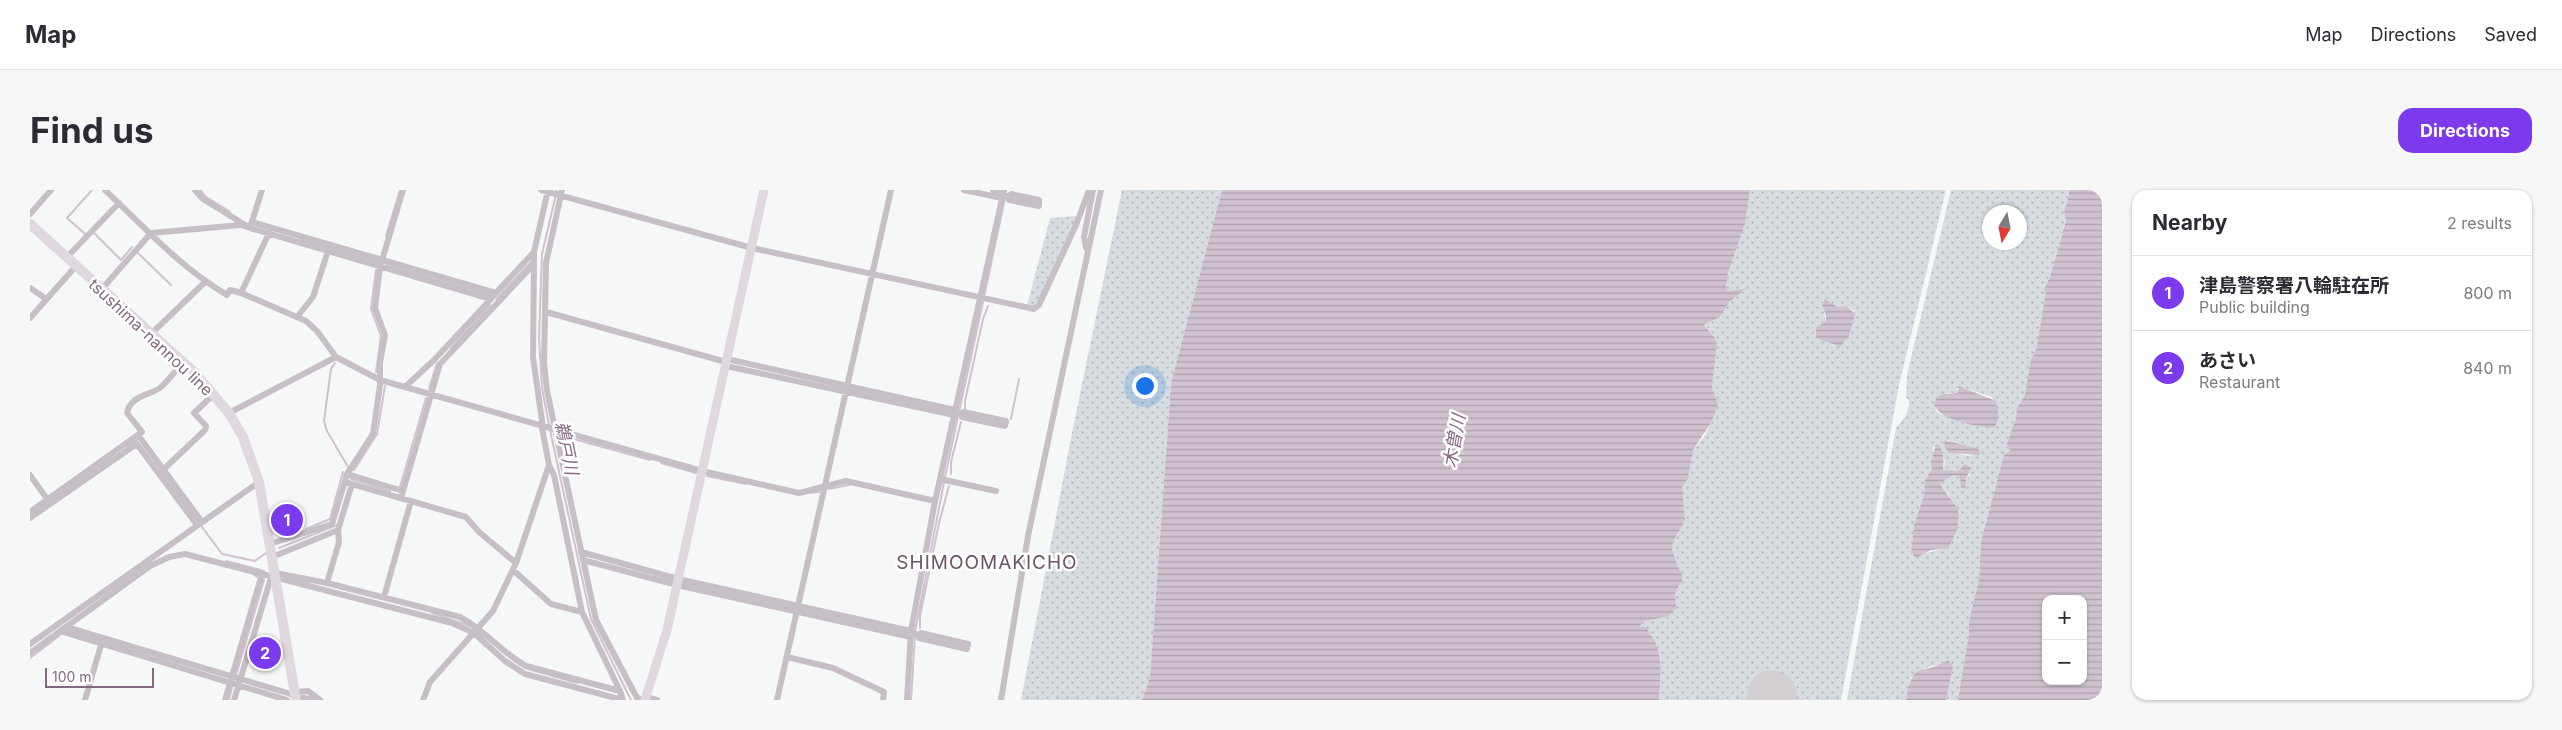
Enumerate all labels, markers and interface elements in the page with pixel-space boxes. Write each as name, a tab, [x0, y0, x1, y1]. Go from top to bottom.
text: Map	[25, 20, 76, 49]
text: Map	[2305, 24, 2343, 45]
text: Directions	[2371, 24, 2456, 45]
text: Saved	[2484, 24, 2537, 45]
button: Directions	[2398, 108, 2532, 153]
text: Find us	[30, 109, 154, 151]
north arrow	[1982, 205, 2027, 250]
text: Nearby	[2152, 210, 2227, 235]
text: 2 results	[2447, 213, 2512, 233]
street label: tsushima-nannou line	[85, 274, 217, 400]
text: 津島警察署八輪駐在所	[2199, 274, 2389, 297]
text: 1	[2165, 283, 2171, 303]
text: 800 m	[2463, 283, 2512, 303]
text: Public building	[2199, 297, 2310, 317]
text: あさい	[2199, 349, 2256, 372]
text: 2	[2163, 358, 2173, 378]
text: 840 m	[2463, 358, 2512, 378]
text: Restaurant	[2199, 372, 2280, 392]
your location	[1132, 373, 1158, 399]
water label: 木曽川	[1439, 411, 1469, 469]
water label: 鵜戸川	[551, 419, 583, 479]
pin: 1	[271, 501, 303, 539]
district label: SHIMOOMAKICHO	[896, 551, 1078, 574]
map controls	[2042, 595, 2087, 685]
button: +	[2042, 595, 2087, 640]
pin: 2	[249, 634, 281, 672]
button: −	[2042, 640, 2087, 685]
scale bar	[45, 665, 154, 688]
text: 100 m	[52, 668, 92, 685]

